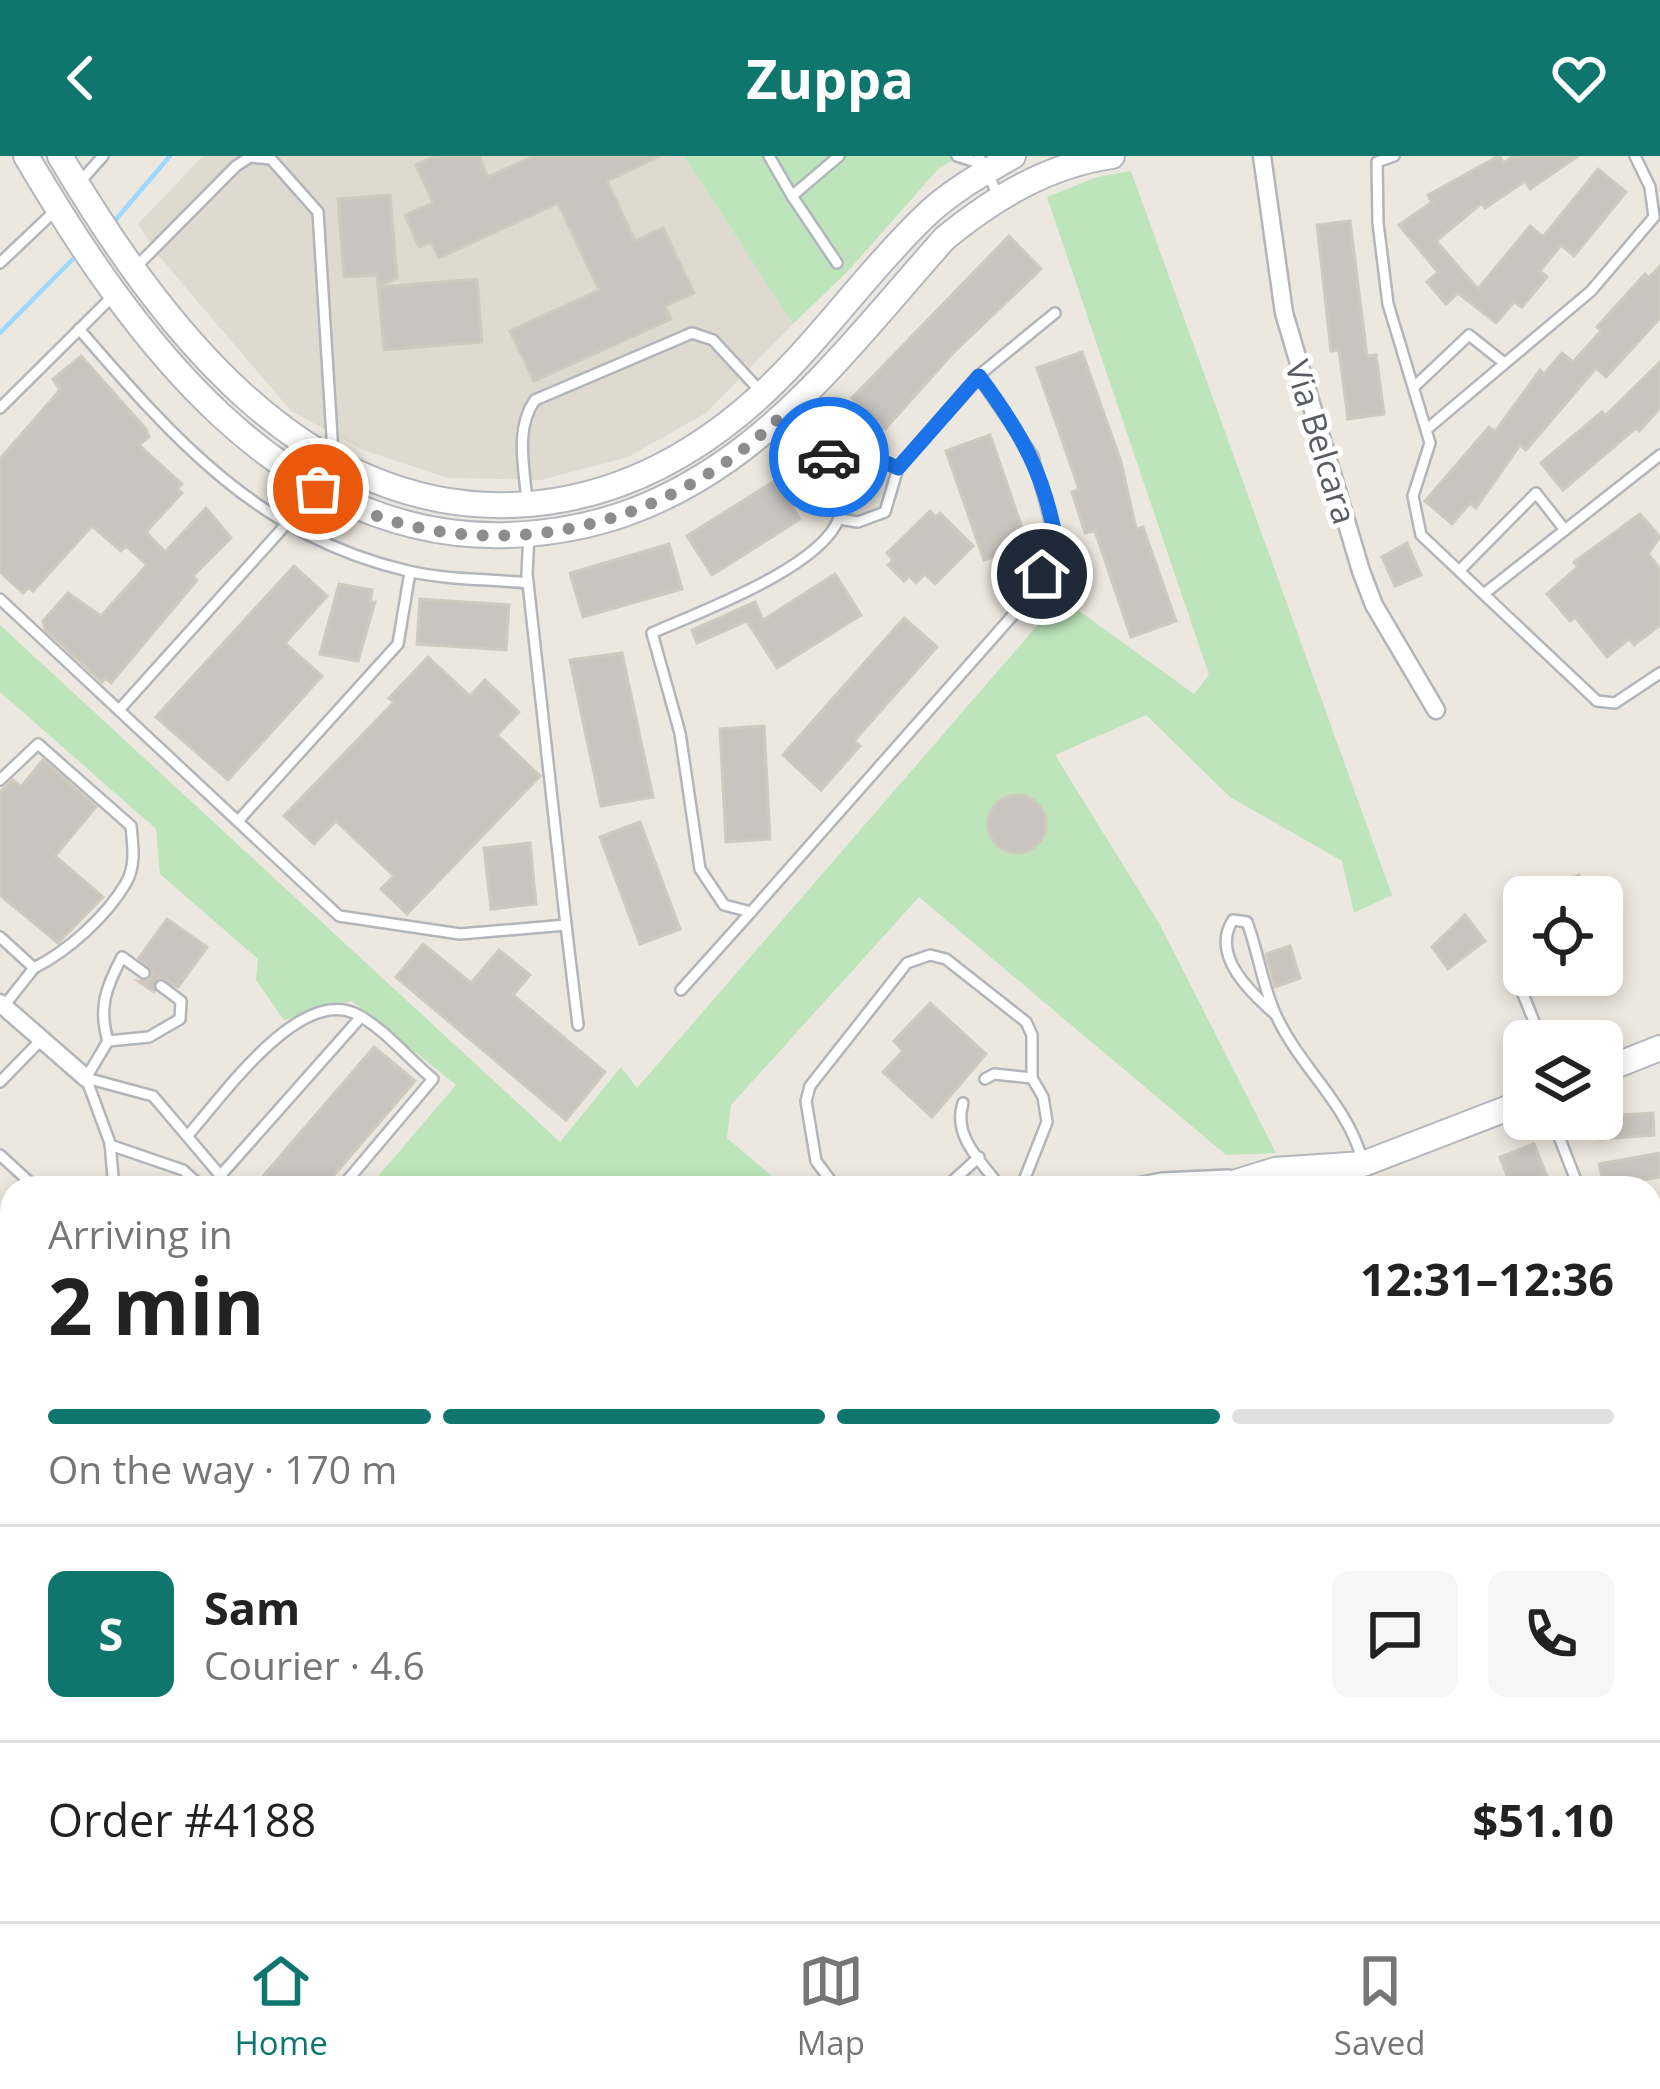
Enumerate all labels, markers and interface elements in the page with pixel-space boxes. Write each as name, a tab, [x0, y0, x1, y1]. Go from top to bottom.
text: Zuppa	[746, 41, 914, 115]
icon: back	[48, 45, 114, 111]
icon: heart	[1546, 45, 1612, 111]
street label: Via Belcara	[1275, 354, 1368, 529]
courier	[769, 397, 889, 517]
icon: car	[796, 424, 862, 490]
pin	[267, 438, 369, 540]
icon: bag	[285, 456, 351, 522]
pin	[991, 523, 1093, 625]
icon: home	[1009, 541, 1075, 607]
map controls	[1503, 876, 1623, 1140]
button: locate	[1503, 876, 1623, 996]
button: layers	[1503, 1020, 1623, 1140]
text: Arriving in	[48, 1207, 233, 1260]
text: 12:31–12:36	[1360, 1248, 1614, 1309]
text: 2 min	[48, 1252, 265, 1358]
text: On the way · 170 m	[48, 1442, 397, 1495]
button: chat	[1332, 1571, 1458, 1697]
button: phone	[1488, 1571, 1614, 1697]
text: Sam	[204, 1577, 300, 1638]
text: S	[99, 1603, 123, 1664]
text: Courier · 4.6	[204, 1638, 425, 1691]
text: Order #4188	[48, 1789, 316, 1850]
text: $51.10	[1473, 1789, 1614, 1850]
tab: Home	[234, 1948, 328, 2065]
tab: Map	[797, 1948, 865, 2065]
tab: Saved	[1334, 1948, 1426, 2065]

